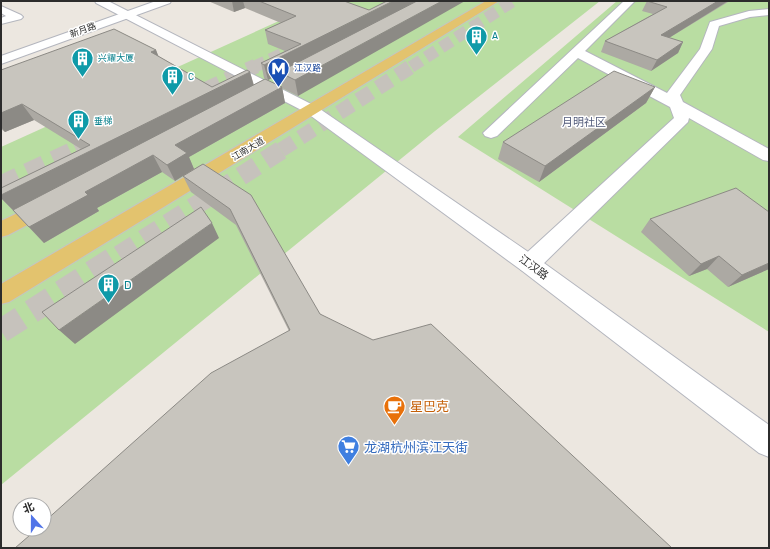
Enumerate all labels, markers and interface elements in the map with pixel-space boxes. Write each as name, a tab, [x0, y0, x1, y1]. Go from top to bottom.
street label: 新月路	[69, 21, 97, 39]
building icon: A	[464, 23, 490, 56]
place label: A	[492, 31, 498, 41]
building icon: 兴耀大厦	[69, 45, 95, 78]
place label: 兴耀大厦	[98, 53, 134, 63]
metro station icon: 江汉路	[265, 55, 291, 88]
place label: 江汉路	[294, 63, 321, 73]
building icon: C	[160, 64, 186, 97]
place label: C	[188, 72, 194, 82]
building icon: 垂梯	[66, 108, 92, 141]
place label: 垂梯	[94, 116, 112, 126]
district label: 月明社区	[562, 116, 606, 129]
street label: 江南大道	[230, 135, 266, 163]
street label: 江汉路	[517, 252, 551, 282]
building icon: D	[95, 272, 121, 305]
place label: D	[124, 279, 132, 292]
cafe icon: 星巴克	[381, 393, 407, 426]
place label: 星巴克	[410, 399, 449, 414]
supermarket icon: 龙湖杭州滨江天街	[335, 434, 361, 467]
place label: 龙湖杭州滨江天街	[364, 440, 468, 455]
north arrow	[12, 497, 52, 537]
text: 北	[21, 500, 36, 516]

